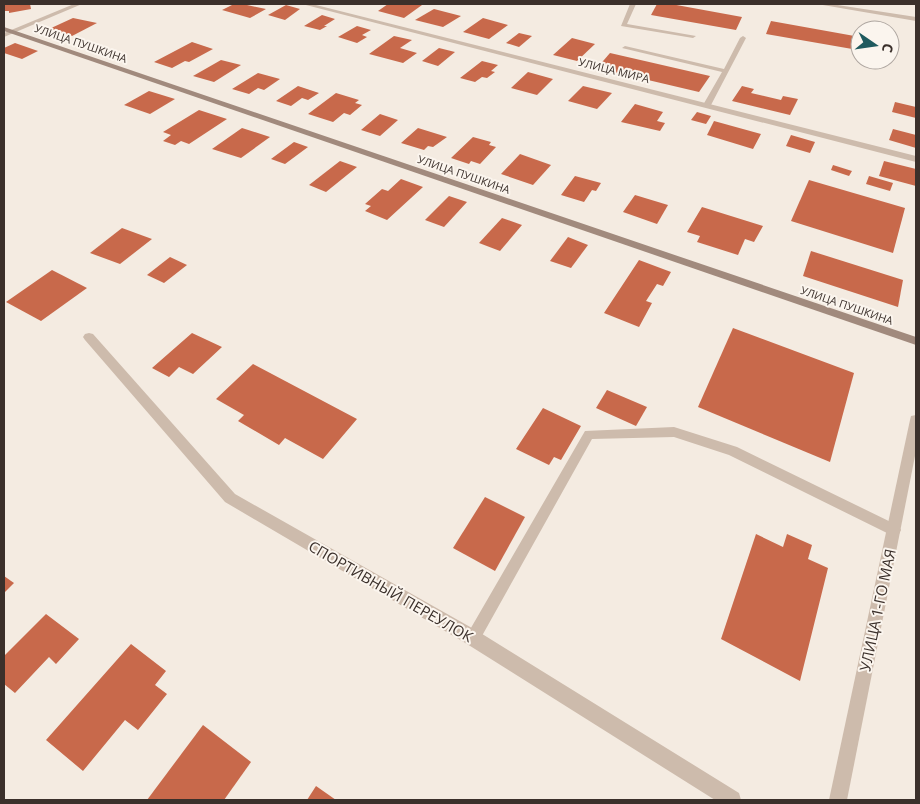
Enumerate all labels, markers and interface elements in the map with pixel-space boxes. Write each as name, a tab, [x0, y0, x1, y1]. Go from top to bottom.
street label: УЛИЦА ПУШКИНА	[33, 20, 129, 66]
north arrow	[850, 20, 900, 70]
text: С	[878, 42, 898, 55]
street label: УЛИЦА МИРА	[577, 54, 651, 86]
street label: УЛИЦА ПУШКИНА	[416, 151, 512, 197]
street label: УЛИЦА ПУШКИНА	[799, 282, 895, 328]
street label: СПОРТИВНЫЙ ПЕРЕУЛОК	[305, 536, 478, 647]
street label: УЛИЦА 1-ГО МАЯ	[854, 547, 900, 673]

